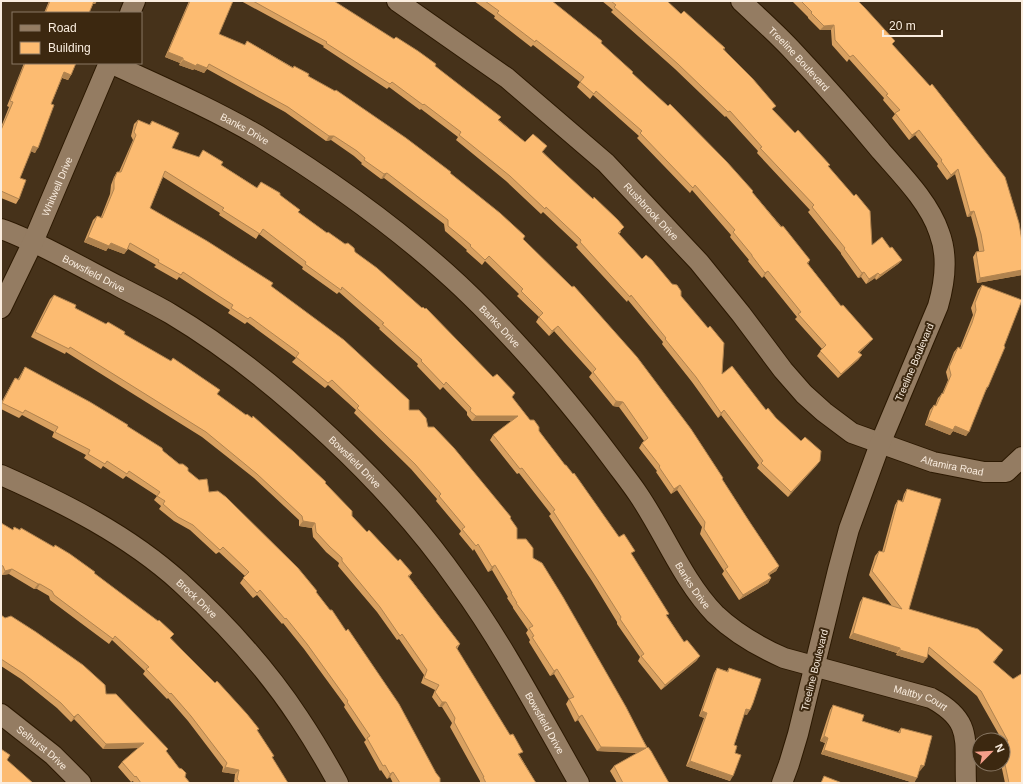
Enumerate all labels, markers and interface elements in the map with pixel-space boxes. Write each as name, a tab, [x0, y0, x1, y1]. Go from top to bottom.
legend	[12, 12, 142, 64]
scale bar	[883, 12, 942, 38]
text: 20 m	[889, 19, 916, 33]
text: Road	[48, 21, 77, 35]
street label: Treeline Boulevard	[766, 25, 832, 93]
text: Building	[48, 41, 91, 55]
street label: Banks Drive	[219, 111, 271, 147]
street label: Whitwell Drive	[40, 155, 75, 218]
street label: Rushbrook Drive	[621, 181, 681, 243]
street label: Bowsfield Drive	[61, 253, 127, 295]
street label: Banks Drive	[477, 303, 523, 350]
street label: Treeline Boulevard	[893, 322, 936, 403]
street label: Bowsfield Drive	[327, 434, 383, 491]
street label: Altamira Road	[920, 453, 984, 478]
street label: Banks Drive	[673, 560, 713, 611]
street label: Brock Drive	[174, 577, 220, 621]
street label: Treeline Boulevard	[799, 628, 830, 712]
street label: Maltby Court	[893, 683, 950, 713]
street label: Bowsfield Drive	[523, 690, 567, 756]
street label: Selhurst Drive	[14, 723, 70, 772]
north arrow	[971, 732, 1011, 772]
text: N	[993, 742, 1007, 754]

